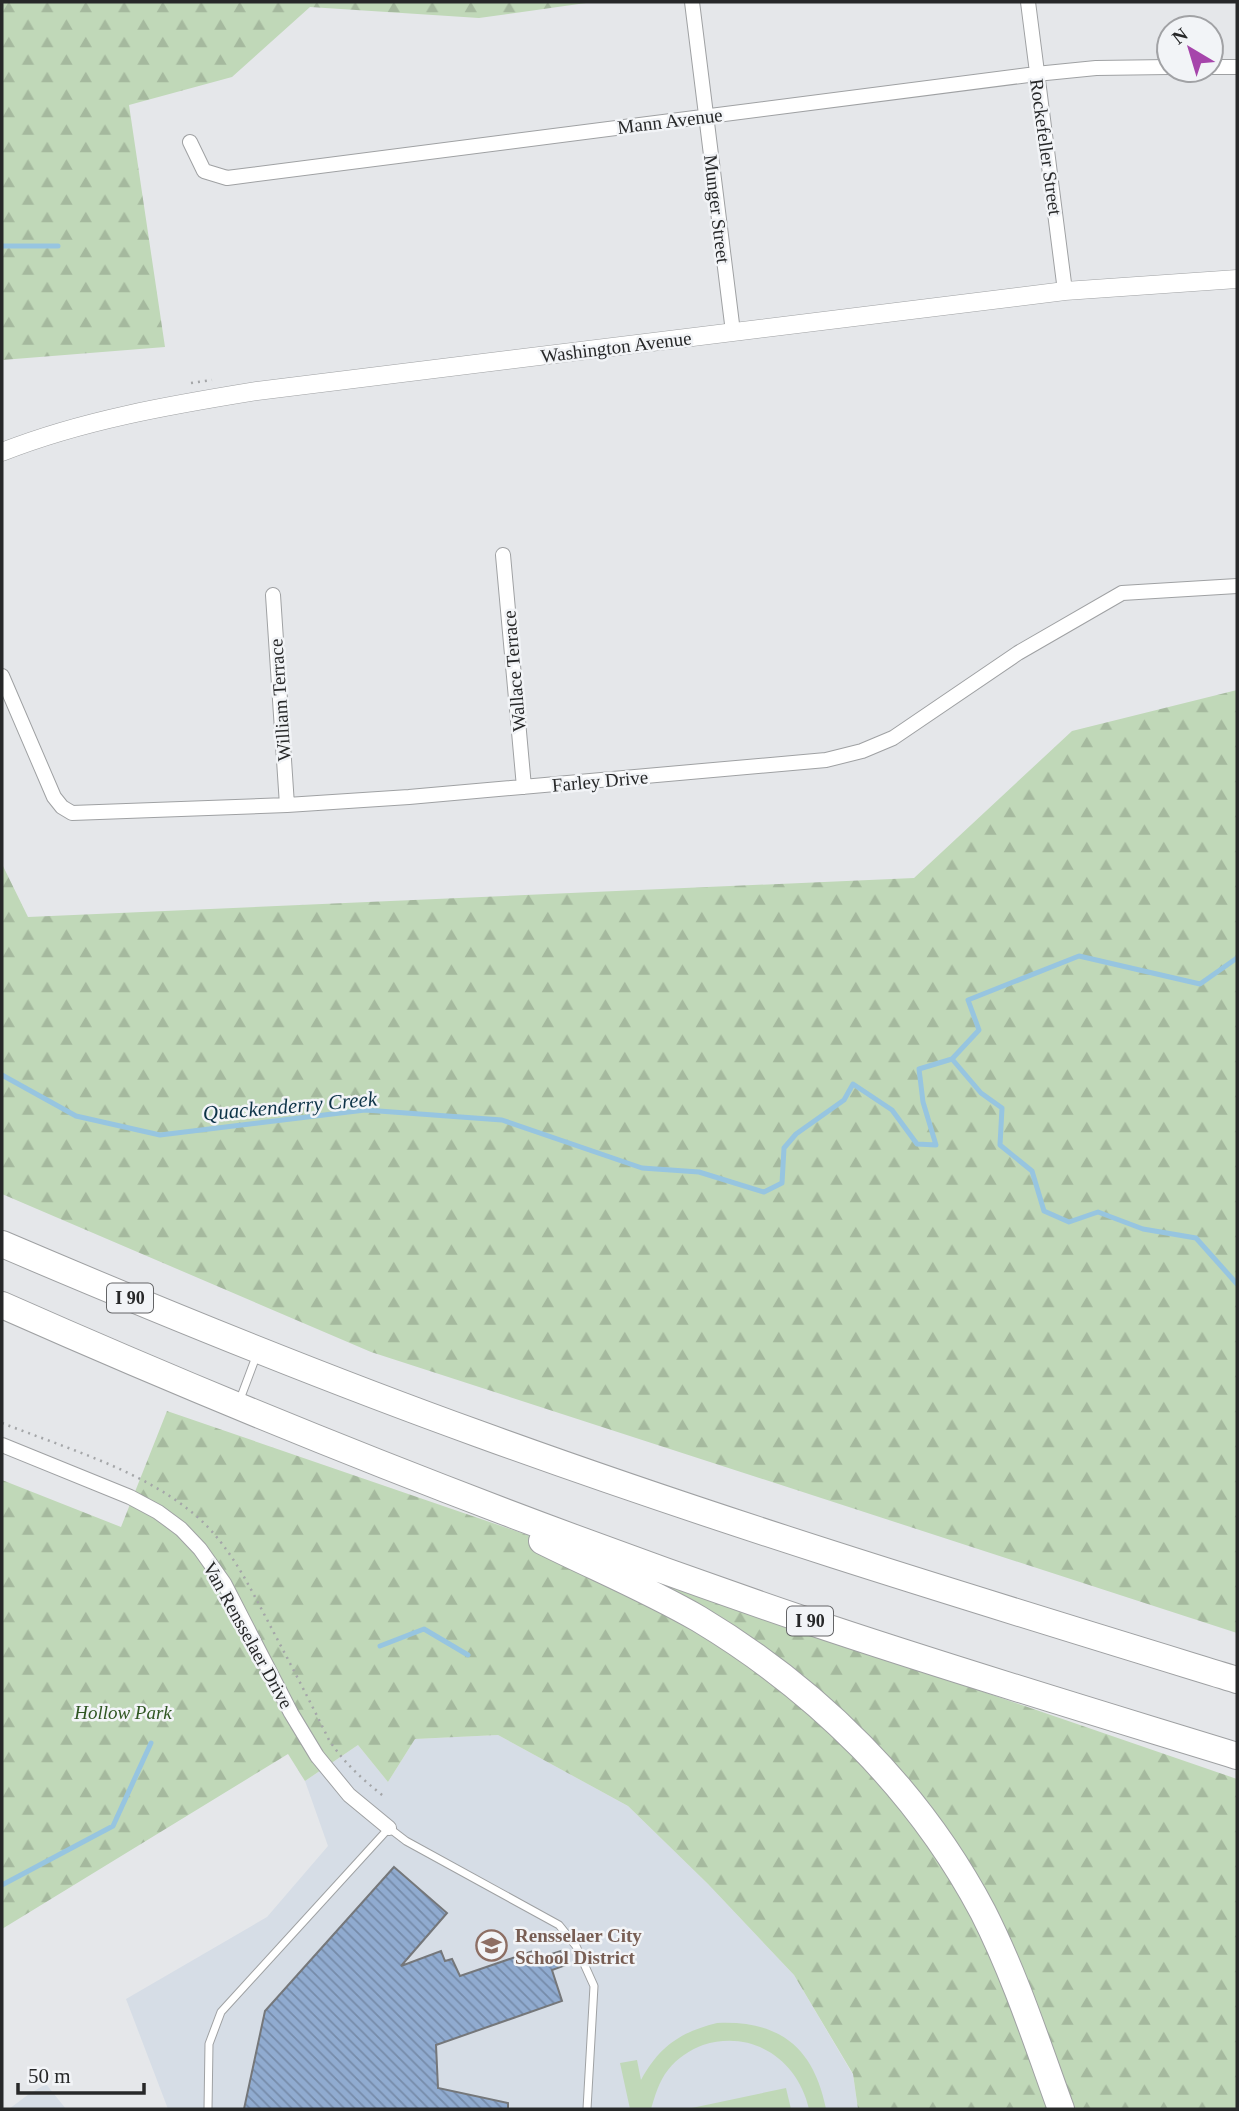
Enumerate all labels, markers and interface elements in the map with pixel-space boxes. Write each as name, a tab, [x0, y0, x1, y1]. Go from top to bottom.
north arrow	[1155, 14, 1225, 84]
text: N	[1168, 23, 1192, 48]
street label: Rockefeller Street	[1026, 77, 1066, 217]
street label: Mann Avenue	[616, 104, 724, 138]
street label: Munger Street	[700, 154, 734, 265]
street label: Washington Avenue	[539, 327, 693, 367]
street label: Wallace Terrace	[498, 609, 530, 733]
street label: William Terrace	[265, 638, 295, 762]
street label: Farley Drive	[551, 766, 649, 796]
water label: Quackenderry Creek	[202, 1086, 379, 1126]
road number: I 90	[107, 1283, 153, 1312]
street label: Van Rensselaer Drive	[199, 1558, 297, 1712]
road number: I 90	[787, 1606, 833, 1636]
park label: Hollow Park	[73, 1702, 172, 1723]
place label: Rensselaer City School District	[515, 1925, 642, 1968]
school or university icon: Rensselaer City School District	[475, 1929, 509, 1963]
scale bar	[18, 2052, 144, 2096]
text: 50 m	[28, 2064, 71, 2088]

